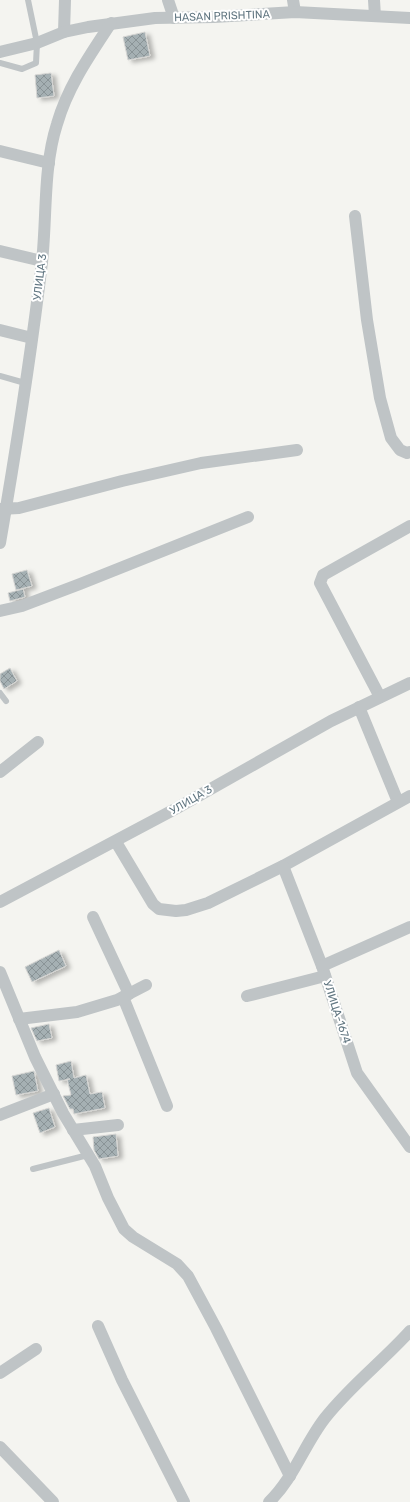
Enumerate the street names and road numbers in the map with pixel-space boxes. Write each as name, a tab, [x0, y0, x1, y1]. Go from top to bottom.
street label: HASAN PRISHTINA	[174, 8, 271, 24]
street label: УЛИЦА 3	[31, 253, 49, 301]
street label: УЛИЦА 3	[167, 782, 215, 817]
street label: УЛИЦА-1674	[321, 979, 353, 1045]

